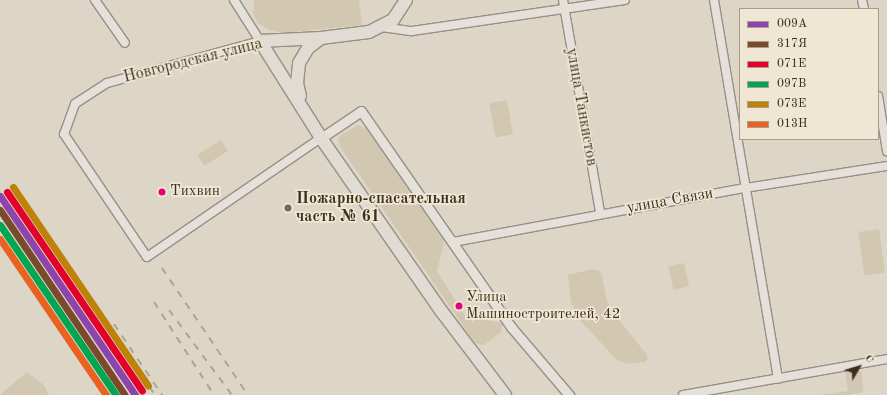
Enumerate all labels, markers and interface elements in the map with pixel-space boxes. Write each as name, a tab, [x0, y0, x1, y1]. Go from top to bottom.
legend	[739, 8, 879, 140]
text: 009А	[777, 18, 807, 30]
street label: Новгородская улица	[122, 34, 264, 88]
text: 317Я	[777, 38, 807, 50]
street label: улица Танкистов	[561, 47, 601, 167]
text: 071Е	[777, 58, 806, 70]
text: 097В	[777, 78, 806, 90]
text: 073Е	[777, 98, 806, 110]
text: 013Н	[777, 118, 807, 130]
place label: Тихвин	[170, 183, 220, 201]
street label: улица Связи	[625, 184, 715, 218]
marker: Тихвин	[157, 187, 167, 197]
place label: Пожарно-спасательная часть № 61	[296, 189, 466, 227]
marker: Пожарно-спасательная часть № 61	[283, 203, 293, 213]
place label: Улица Машиностроителей, 42	[466, 288, 620, 323]
marker: Улица Машиностроителей, 42	[454, 301, 464, 311]
north arrow	[839, 347, 879, 387]
text: С	[862, 353, 875, 366]

